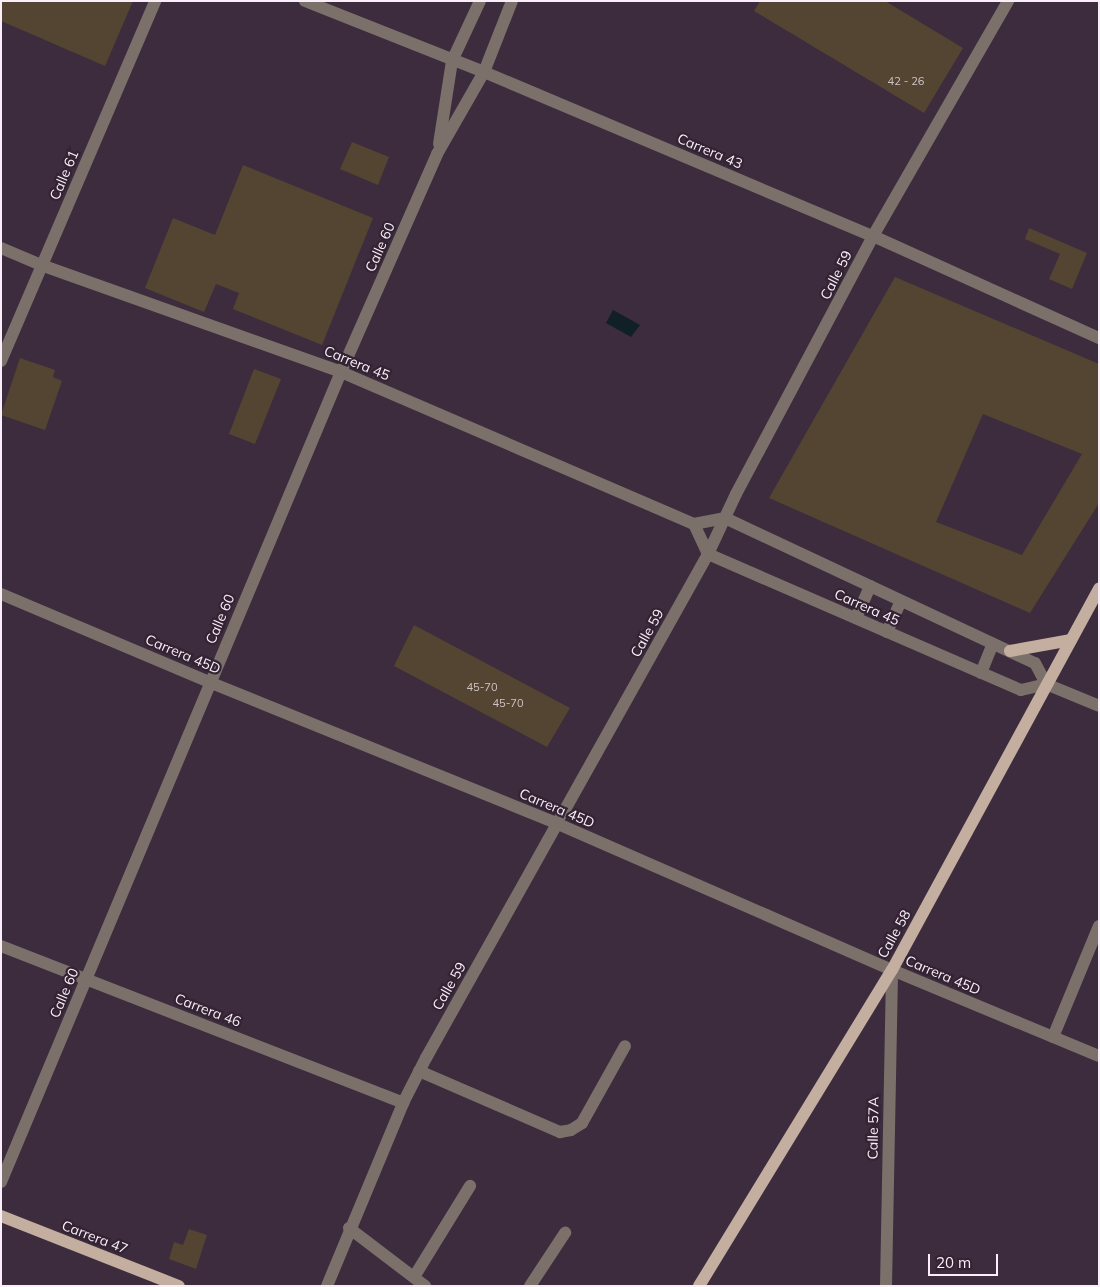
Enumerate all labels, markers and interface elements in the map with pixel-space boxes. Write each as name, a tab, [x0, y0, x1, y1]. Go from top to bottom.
house number: 42 - 26	[888, 74, 924, 88]
street label: Carrera 43	[675, 130, 745, 172]
street label: Calle 61	[46, 148, 82, 202]
street label: Calle 60	[362, 220, 398, 274]
street label: Calle 59	[817, 248, 855, 302]
street label: Carrera 45	[322, 342, 392, 384]
street label: Carrera 45	[832, 585, 902, 629]
street label: Calle 60	[202, 592, 238, 646]
street label: Calle 59	[627, 606, 667, 660]
street label: Carrera 45D	[143, 631, 223, 677]
house number: 45-70	[466, 680, 498, 694]
house number: 45-70	[492, 696, 524, 710]
street label: Carrera 45D	[517, 785, 597, 831]
street label: Calle 58	[874, 907, 914, 961]
street label: Carrera 45D	[903, 952, 983, 998]
street label: Calle 59	[429, 959, 469, 1013]
street label: Calle 60	[46, 966, 82, 1020]
street label: Carrera 46	[173, 990, 243, 1030]
street label: Calle 57A	[864, 1096, 882, 1160]
street label: Carrera 47	[60, 1217, 130, 1257]
scale bar	[930, 1244, 1000, 1276]
text: 20 m	[936, 1253, 971, 1272]

